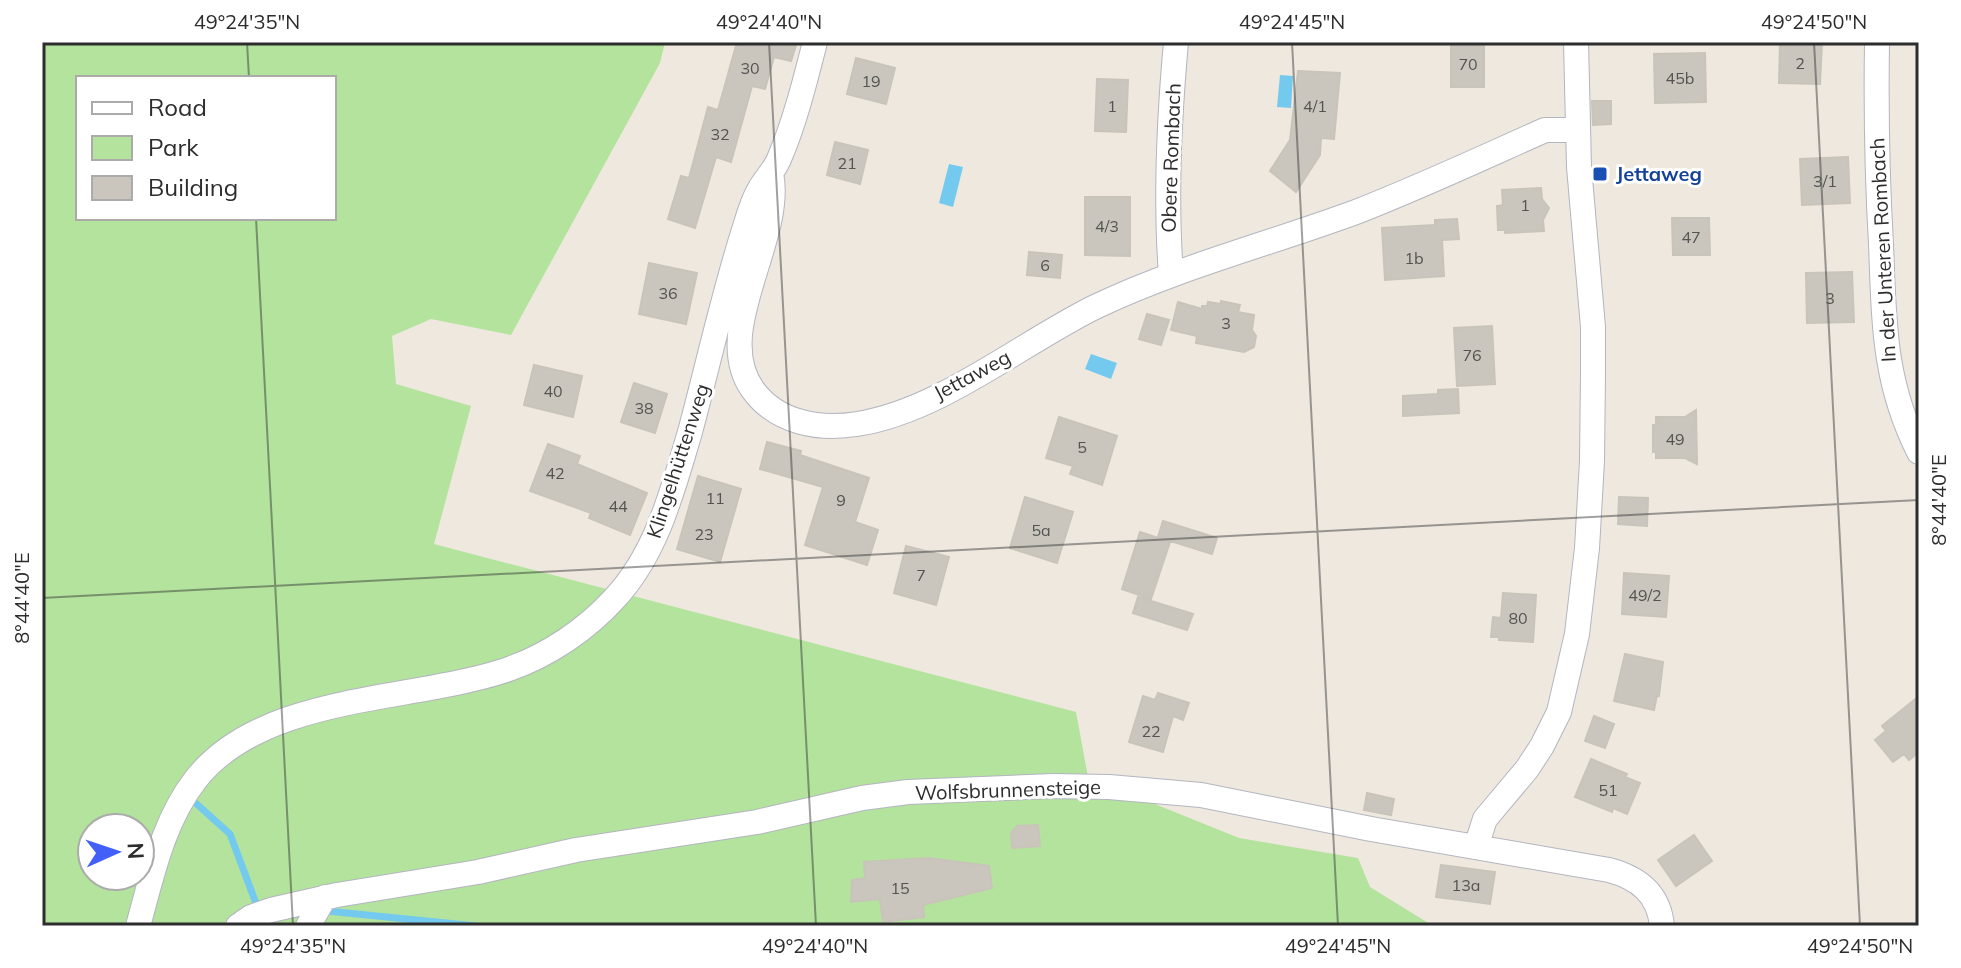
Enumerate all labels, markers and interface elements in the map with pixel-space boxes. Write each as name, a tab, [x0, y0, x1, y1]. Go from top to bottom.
text: 49°24'35"N	[194, 9, 300, 34]
text: 49°24'40"N	[716, 9, 822, 34]
text: 49°24'45"N	[1239, 9, 1345, 34]
text: 49°24'50"N	[1761, 9, 1867, 34]
house number: 2	[1795, 53, 1805, 73]
house number: 70	[1458, 54, 1478, 74]
house number: 30	[740, 58, 760, 78]
house number: 45b	[1666, 68, 1694, 88]
house number: 19	[861, 71, 881, 91]
legend	[76, 76, 336, 220]
street label: Obere Rombach	[1155, 83, 1186, 233]
text: Road	[148, 92, 207, 122]
house number: 1	[1107, 96, 1117, 116]
house number: 4/1	[1303, 96, 1327, 116]
house number: 32	[710, 124, 730, 144]
text: Park	[148, 132, 199, 162]
street label: In der Unteren Rombach	[1864, 137, 1901, 363]
house number: 21	[837, 153, 857, 173]
place label: Jettaweg	[1616, 161, 1702, 186]
marker: Jettaweg	[1591, 165, 1609, 183]
house number: 3/1	[1813, 171, 1837, 191]
text: Building	[148, 172, 238, 202]
house number: 1	[1520, 195, 1530, 215]
house number: 4/3	[1095, 216, 1119, 236]
house number: 47	[1681, 227, 1701, 247]
house number: 1b	[1404, 248, 1424, 268]
house number: 6	[1040, 255, 1050, 275]
house number: 36	[658, 283, 678, 303]
house number: 3	[1825, 288, 1835, 308]
house number: 3	[1221, 313, 1231, 333]
street label: Jettaweg	[929, 344, 1014, 405]
house number: 76	[1462, 345, 1482, 365]
street label: Klingelhüttenweg	[641, 380, 714, 541]
house number: 40	[543, 381, 563, 401]
house number: 38	[634, 398, 654, 418]
house number: 49	[1665, 429, 1685, 449]
house number: 5	[1077, 437, 1087, 457]
text: 8°44'40"E	[1926, 454, 1951, 546]
house number: 42	[545, 463, 565, 483]
house number: 11	[705, 488, 725, 508]
house number: 9	[836, 490, 846, 510]
house number: 44	[608, 496, 628, 516]
house number: 5a	[1031, 520, 1051, 540]
house number: 23	[694, 524, 714, 544]
text: 8°44'40"E	[9, 552, 34, 644]
house number: 7	[916, 565, 926, 585]
house number: 49/2	[1628, 585, 1662, 605]
house number: 80	[1508, 608, 1528, 628]
house number: 22	[1141, 721, 1161, 741]
street label: Wolfsbrunnensteige	[915, 774, 1101, 805]
house number: 51	[1598, 780, 1618, 800]
north arrow	[76, 812, 156, 892]
text: N	[122, 842, 150, 860]
house number: 13a	[1452, 875, 1480, 895]
house number: 15	[890, 878, 910, 898]
text: 49°24'35"N	[240, 933, 346, 958]
text: 49°24'40"N	[762, 933, 868, 958]
text: 49°24'45"N	[1285, 933, 1391, 958]
text: 49°24'50"N	[1807, 933, 1913, 958]

